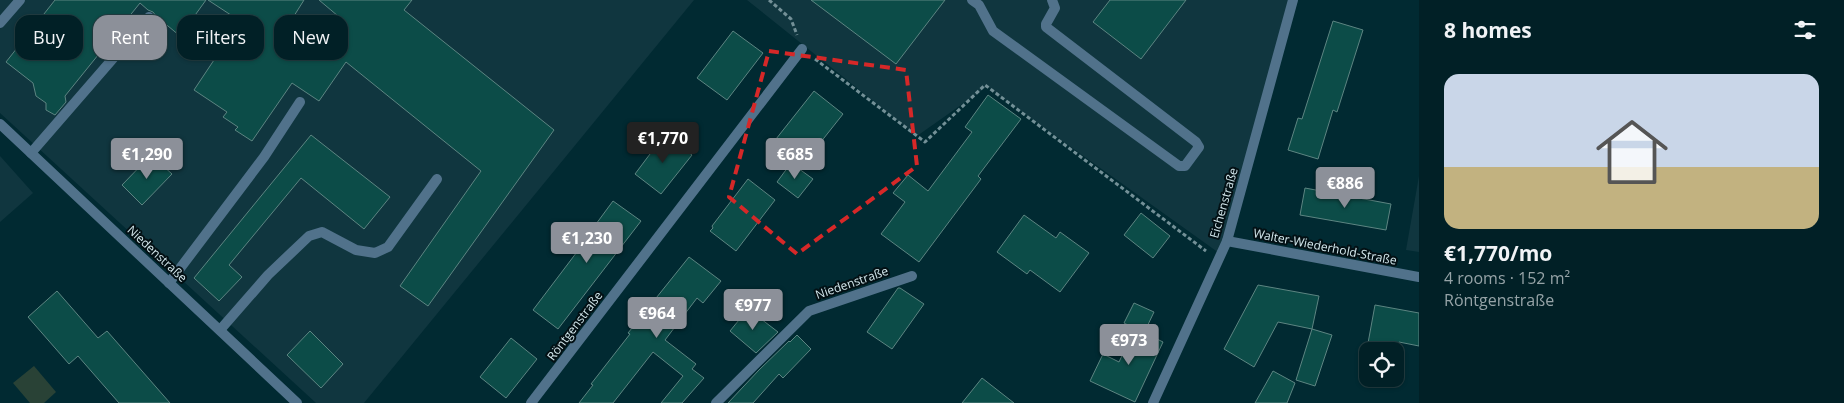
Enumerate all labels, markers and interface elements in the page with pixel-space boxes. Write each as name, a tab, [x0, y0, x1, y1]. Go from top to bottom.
chip: Buy	[15, 15, 83, 60]
chip: Rent	[93, 15, 167, 60]
chip: Filters	[177, 15, 264, 60]
chip: New	[274, 15, 348, 60]
text: 8 homes	[1444, 16, 1532, 44]
icon: filters	[1791, 16, 1819, 44]
icon: home	[1587, 107, 1677, 197]
pin: €1,770	[622, 121, 704, 164]
text: €1,770	[638, 127, 688, 149]
pin: €1,290	[106, 138, 188, 180]
pin: €685	[765, 138, 825, 180]
text: €1,290	[122, 143, 172, 165]
text: €685	[777, 143, 813, 165]
street label: Eichenstraße	[1205, 165, 1242, 240]
pin: €886	[1315, 166, 1375, 209]
text: €886	[1327, 172, 1363, 194]
street label: Niedenstraße	[124, 221, 191, 286]
pin: €1,230	[546, 222, 628, 264]
street label: Walter-Wiederhold-Straße	[1252, 224, 1399, 269]
text: €1,230	[562, 227, 612, 249]
text: €1,770/mo	[1444, 239, 1552, 267]
street label: Niedenstraße	[813, 262, 891, 303]
text: 4 rooms · 152 m²	[1444, 267, 1570, 289]
street label: Röntgenstraße	[543, 287, 606, 364]
pin: €977	[723, 288, 783, 331]
text: Röntgenstraße	[1444, 289, 1554, 311]
text: €977	[735, 294, 771, 316]
pin: €964	[627, 296, 687, 339]
text: €964	[639, 302, 675, 324]
pin: €973	[1099, 324, 1159, 366]
text: €973	[1111, 329, 1147, 351]
map controls	[1359, 342, 1404, 387]
button: locate	[1359, 342, 1404, 387]

